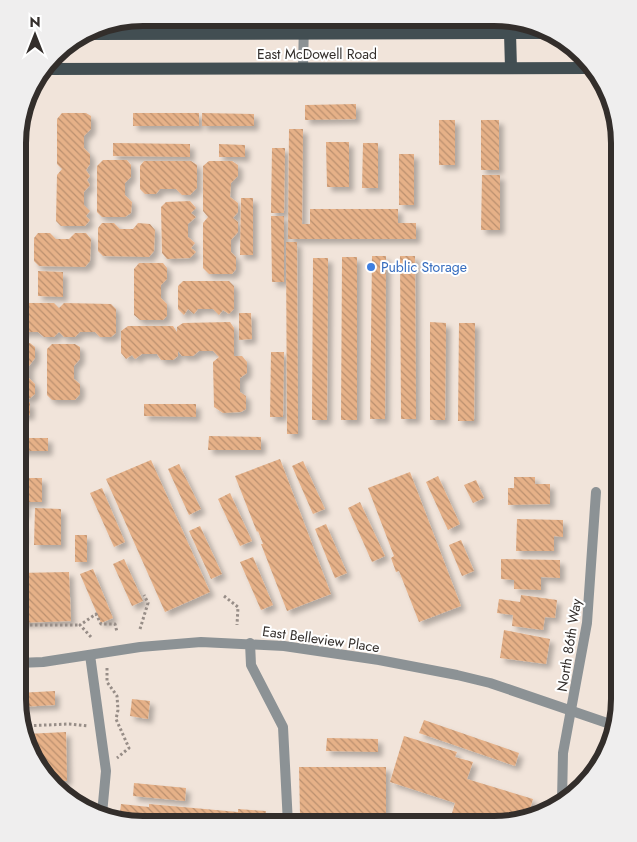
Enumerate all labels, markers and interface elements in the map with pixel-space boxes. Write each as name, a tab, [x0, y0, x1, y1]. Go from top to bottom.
north arrow	[10, 10, 60, 60]
text: N	[29, 12, 41, 32]
street label: East McDowell Road	[257, 44, 377, 64]
place label: Public Storage	[381, 257, 467, 277]
marker: Public Storage	[365, 261, 377, 273]
street label: North 86th Way	[552, 596, 586, 693]
street label: East Belleview Place	[261, 621, 381, 657]

